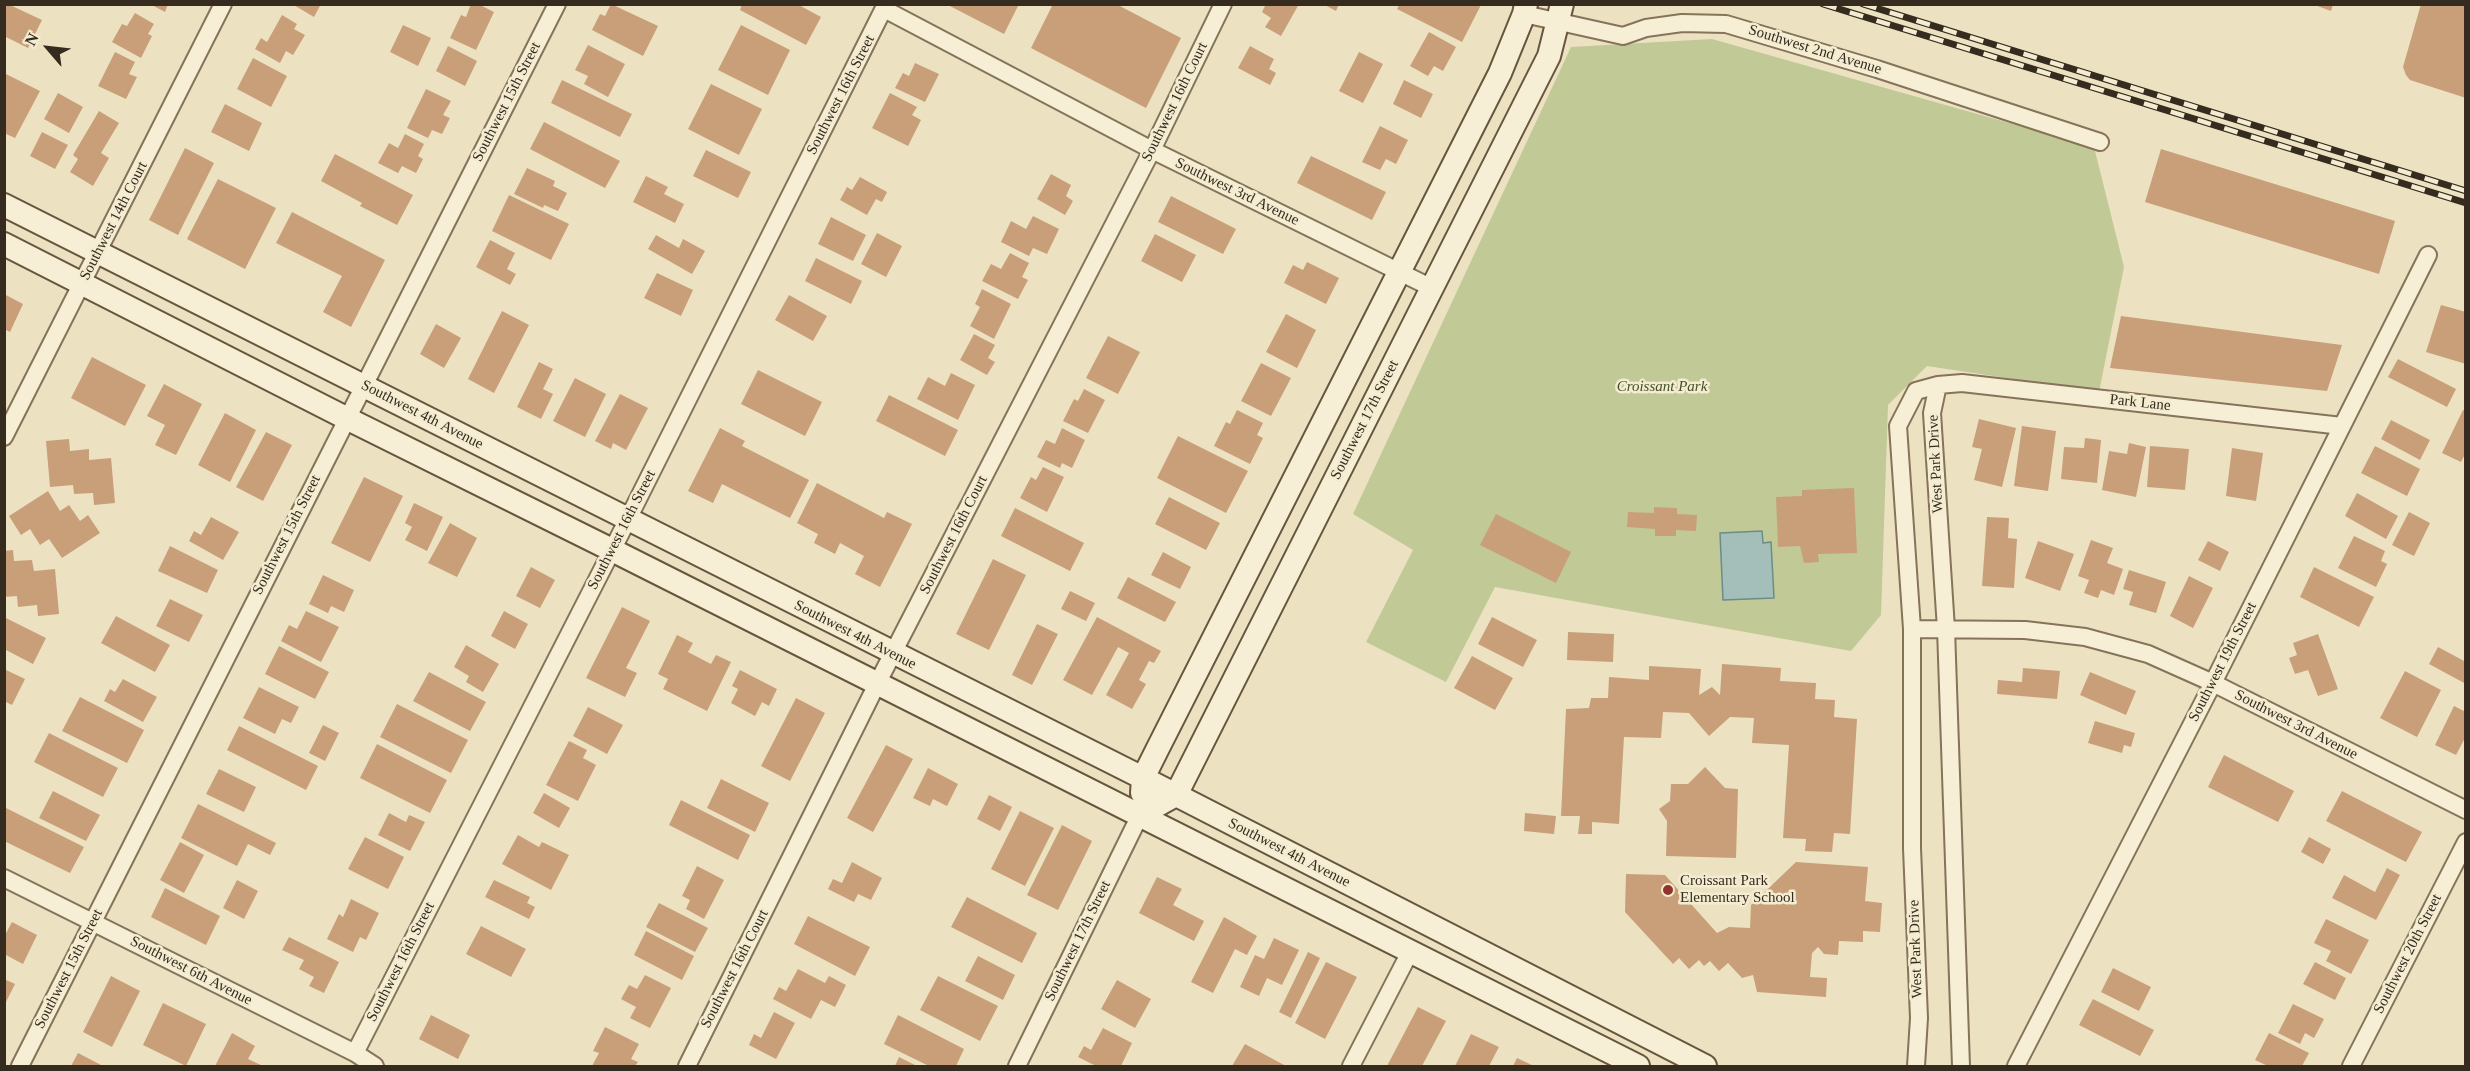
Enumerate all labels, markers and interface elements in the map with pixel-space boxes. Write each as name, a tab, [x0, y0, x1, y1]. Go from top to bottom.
north arrow	[18, 18, 78, 78]
street label: Southwest 2nd Avenue	[1746, 21, 1884, 79]
text: N	[21, 30, 42, 48]
street label: Southwest 16th Street	[803, 32, 879, 158]
street label: Southwest 15th Street	[469, 39, 545, 165]
street label: Southwest 16th Court	[1138, 39, 1212, 165]
street label: Southwest 3rd Avenue	[1172, 154, 1302, 230]
street label: Southwest 14th Court	[76, 159, 152, 283]
street label: Southwest 17th Street	[1327, 357, 1403, 483]
street label: Southwest 4th Avenue	[358, 376, 486, 454]
park label: Croissant Park	[1617, 378, 1707, 396]
street label: Park Lane	[2109, 391, 2171, 415]
street label: West Park Drive	[1924, 414, 1948, 514]
street label: Southwest 16th Street	[584, 467, 660, 593]
street label: Southwest 15th Street	[249, 472, 325, 598]
street label: Southwest 16th Court	[916, 473, 992, 597]
street label: Southwest 4th Avenue	[791, 596, 919, 674]
street label: Southwest 19th Street	[2185, 599, 2261, 725]
street label: Southwest 3rd Avenue	[2232, 686, 2360, 764]
street label: Southwest 4th Avenue	[1225, 814, 1353, 892]
place label: Croissant Park Elementary School	[1680, 872, 1795, 907]
street label: Southwest 17th Street	[1041, 878, 1115, 1004]
marker: Croissant Park Elementary School	[1661, 883, 1675, 897]
street label: Southwest 20th Street	[2370, 891, 2446, 1017]
street label: Southwest 16th Street	[363, 899, 439, 1025]
street label: West Park Drive	[1905, 899, 1927, 999]
street label: Southwest 15th Street	[31, 906, 107, 1032]
street label: Southwest 16th Court	[697, 907, 773, 1031]
street label: Southwest 6th Avenue	[127, 932, 255, 1010]

